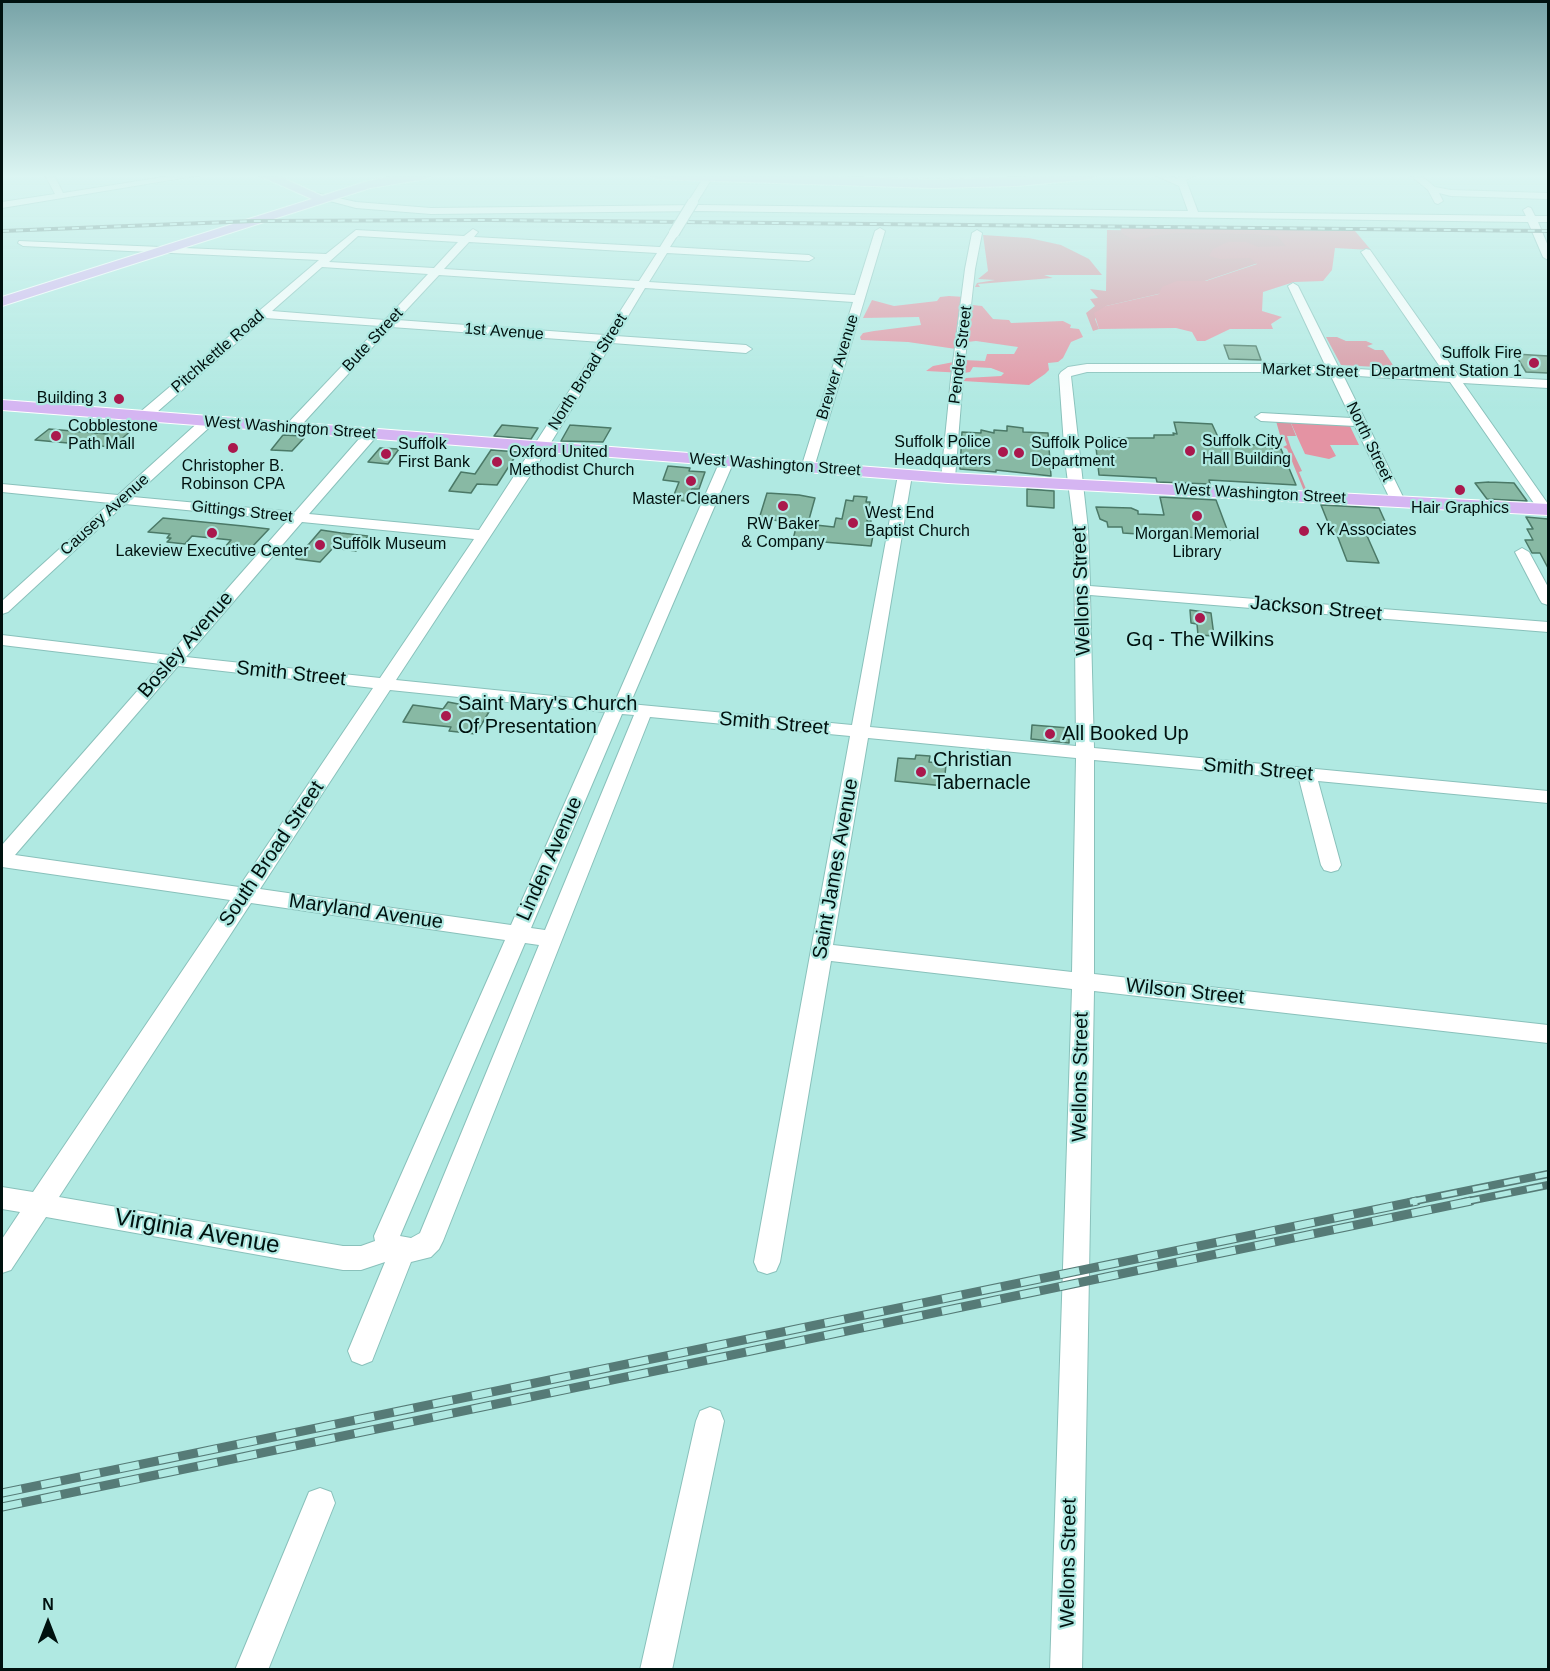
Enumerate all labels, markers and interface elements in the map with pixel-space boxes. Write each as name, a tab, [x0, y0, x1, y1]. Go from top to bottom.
street label: Bute Street	[339, 304, 407, 376]
street label: Pender Street	[945, 305, 977, 405]
street label: Pitchkettle Road	[168, 307, 268, 397]
street label: North Broad Street	[545, 310, 631, 434]
street label: Brewer Avenue	[813, 312, 863, 422]
street label: 1st Avenue	[464, 320, 544, 344]
place label: Suffolk Fire Department Station 1	[1371, 344, 1522, 382]
marker: Suffolk Fire Department Station 1	[1527, 356, 1541, 370]
street label: Market Street	[1262, 360, 1358, 382]
place label: Building 3	[37, 389, 107, 409]
marker: Building 3	[112, 392, 126, 406]
street label: North Street	[1341, 399, 1397, 485]
street label: West Washington Street	[204, 412, 376, 444]
place label: Cobblestone Path Mall	[68, 417, 158, 455]
marker: Cobblestone Path Mall	[49, 429, 63, 443]
place label: Suffolk City Hall Building	[1202, 432, 1291, 470]
place label: Suffolk Police Headquarters	[894, 433, 991, 471]
place label: Suffolk Police Department	[1031, 434, 1128, 472]
place label: Suffolk First Bank	[398, 435, 470, 473]
marker: Christopher B. Robinson CPA	[226, 441, 240, 455]
place label: Oxford United Methodist Church	[509, 443, 634, 481]
marker: Suffolk City Hall Building	[1183, 444, 1197, 458]
marker: Suffolk Police Headquarters	[996, 445, 1010, 459]
marker: Suffolk Police Department	[1012, 446, 1026, 460]
marker: Suffolk First Bank	[379, 447, 393, 461]
street label: West Washington Street	[689, 449, 861, 481]
marker: Oxford United Methodist Church	[490, 455, 504, 469]
place label: Christopher B. Robinson CPA	[181, 457, 285, 495]
street label: Causey Avenue	[57, 470, 153, 560]
marker: Master Cleaners	[684, 474, 698, 488]
street label: West Washington Street	[1174, 480, 1346, 508]
marker: Hair Graphics	[1453, 483, 1467, 497]
place label: Master Cleaners	[632, 490, 750, 510]
street label: Gittings Street	[191, 497, 293, 527]
marker: RW Baker & Company	[776, 499, 790, 513]
place label: Hair Graphics	[1411, 499, 1509, 519]
place label: West End Baptist Church	[865, 504, 970, 542]
marker: Morgan Memorial Library	[1190, 509, 1204, 523]
place label: RW Baker & Company	[741, 515, 825, 553]
marker: West End Baptist Church	[846, 516, 860, 530]
place label: Yk Associates	[1316, 521, 1416, 541]
marker: Yk Associates	[1297, 524, 1311, 538]
place label: Morgan Memorial Library	[1135, 525, 1259, 563]
marker: Lakeview Executive Center	[205, 526, 219, 540]
street label: Wellons Street	[1068, 526, 1096, 656]
place label: Suffolk Museum	[332, 535, 446, 555]
marker: Suffolk Museum	[313, 538, 327, 552]
place label: Lakeview Executive Center	[116, 542, 308, 562]
street label: Bosley Avenue	[133, 587, 239, 703]
street label: Jackson Street	[1249, 591, 1383, 627]
marker: Gq - The Wilkins	[1193, 611, 1207, 625]
place label: Gq - The Wilkins	[1126, 628, 1274, 652]
street label: Smith Street	[235, 656, 347, 692]
place label: Saint Mary's Church Of Presentation	[458, 692, 637, 739]
street label: Smith Street	[718, 707, 830, 741]
marker: Saint Mary's Church Of Presentation	[439, 709, 453, 723]
place label: All Booked Up	[1062, 722, 1189, 746]
marker: All Booked Up	[1043, 727, 1057, 741]
place label: Christian Tabernacle	[933, 748, 1031, 795]
street label: Smith Street	[1202, 753, 1314, 787]
marker: Christian Tabernacle	[914, 765, 928, 779]
street label: South Broad Street	[214, 777, 330, 931]
street label: Saint James Avenue	[808, 777, 864, 961]
street label: Linden Avenue	[512, 793, 588, 925]
street label: Maryland Avenue	[287, 889, 445, 935]
street label: Wilson Street	[1125, 974, 1245, 1010]
street label: Wellons Street	[1068, 1012, 1094, 1142]
street label: Virginia Avenue	[112, 1203, 282, 1261]
street label: Wellons Street	[1056, 1498, 1082, 1628]
north arrow	[18, 1593, 78, 1653]
text: N	[42, 1596, 54, 1613]

